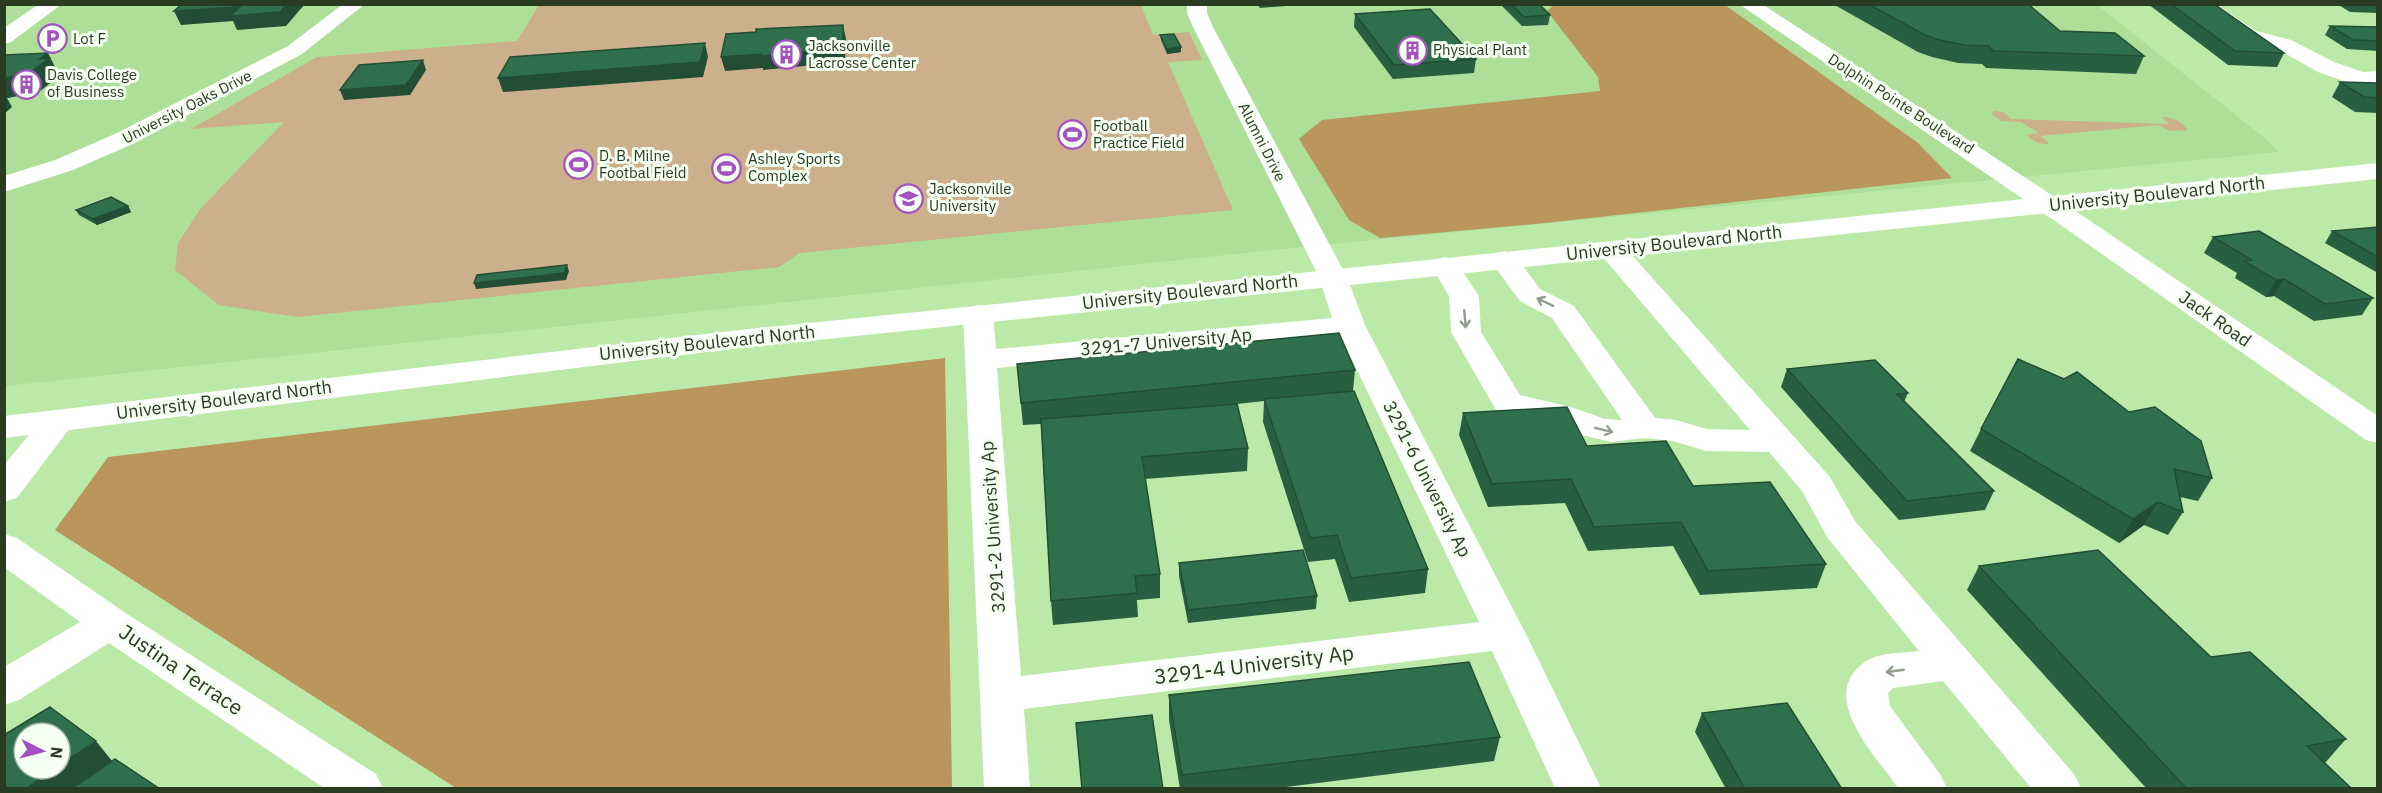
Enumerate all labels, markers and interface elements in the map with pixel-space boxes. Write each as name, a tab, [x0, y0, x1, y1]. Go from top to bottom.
parking icon: Lot F	[36, 23, 68, 55]
place label: Lot F	[73, 29, 106, 48]
building icon: Physical Plant	[1396, 34, 1428, 66]
place label: Jacksonville Lacrosse Center	[808, 36, 917, 72]
building icon: Jacksonville Lacrosse Center	[771, 39, 803, 71]
place label: Physical Plant	[1433, 40, 1527, 59]
street label: Dolphin Pointe Boulevard	[1825, 49, 1978, 158]
place label: Davis College of Business	[47, 65, 137, 101]
street label: University Oaks Drive	[119, 66, 255, 147]
building icon: Davis College of Business	[10, 68, 42, 100]
street label: Alumni Drive	[1234, 99, 1290, 184]
place label: Football Practice Field	[1093, 116, 1184, 152]
sports icon: Football Practice Field	[1056, 119, 1088, 151]
place label: D. B. Milne Footbal Field	[599, 146, 687, 182]
sports icon: D. B. Milne Footbal Field	[562, 149, 594, 181]
place label: Ashley Sports Complex	[748, 149, 841, 185]
sports icon: Ashley Sports Complex	[711, 152, 743, 184]
street label: University Boulevard North	[2048, 171, 2266, 216]
place label: Jacksonville University	[929, 179, 1012, 215]
school or university icon: Jacksonville University	[892, 182, 924, 214]
street label: University Boulevard North	[1565, 220, 1783, 265]
street label: University Boulevard North	[1081, 269, 1299, 314]
street label: Jack Road	[2175, 285, 2256, 352]
one-way arrow	[1536, 296, 1554, 308]
one-way arrow	[1460, 309, 1471, 329]
street label: University Boulevard North	[598, 320, 816, 365]
street label: 3291-7 University Ap	[1079, 323, 1253, 360]
street label: University Boulevard North	[115, 375, 333, 424]
street label: 3291-6 University Ap	[1378, 397, 1477, 561]
one-way arrow	[1594, 425, 1613, 437]
street label: 3291-2 University Ap	[975, 440, 1010, 614]
street label: Justina Terrace	[114, 617, 249, 721]
street label: 3291-4 University Ap	[1152, 638, 1355, 690]
one-way arrow	[1886, 665, 1906, 676]
north arrow	[12, 721, 72, 781]
text: N	[46, 746, 67, 759]

